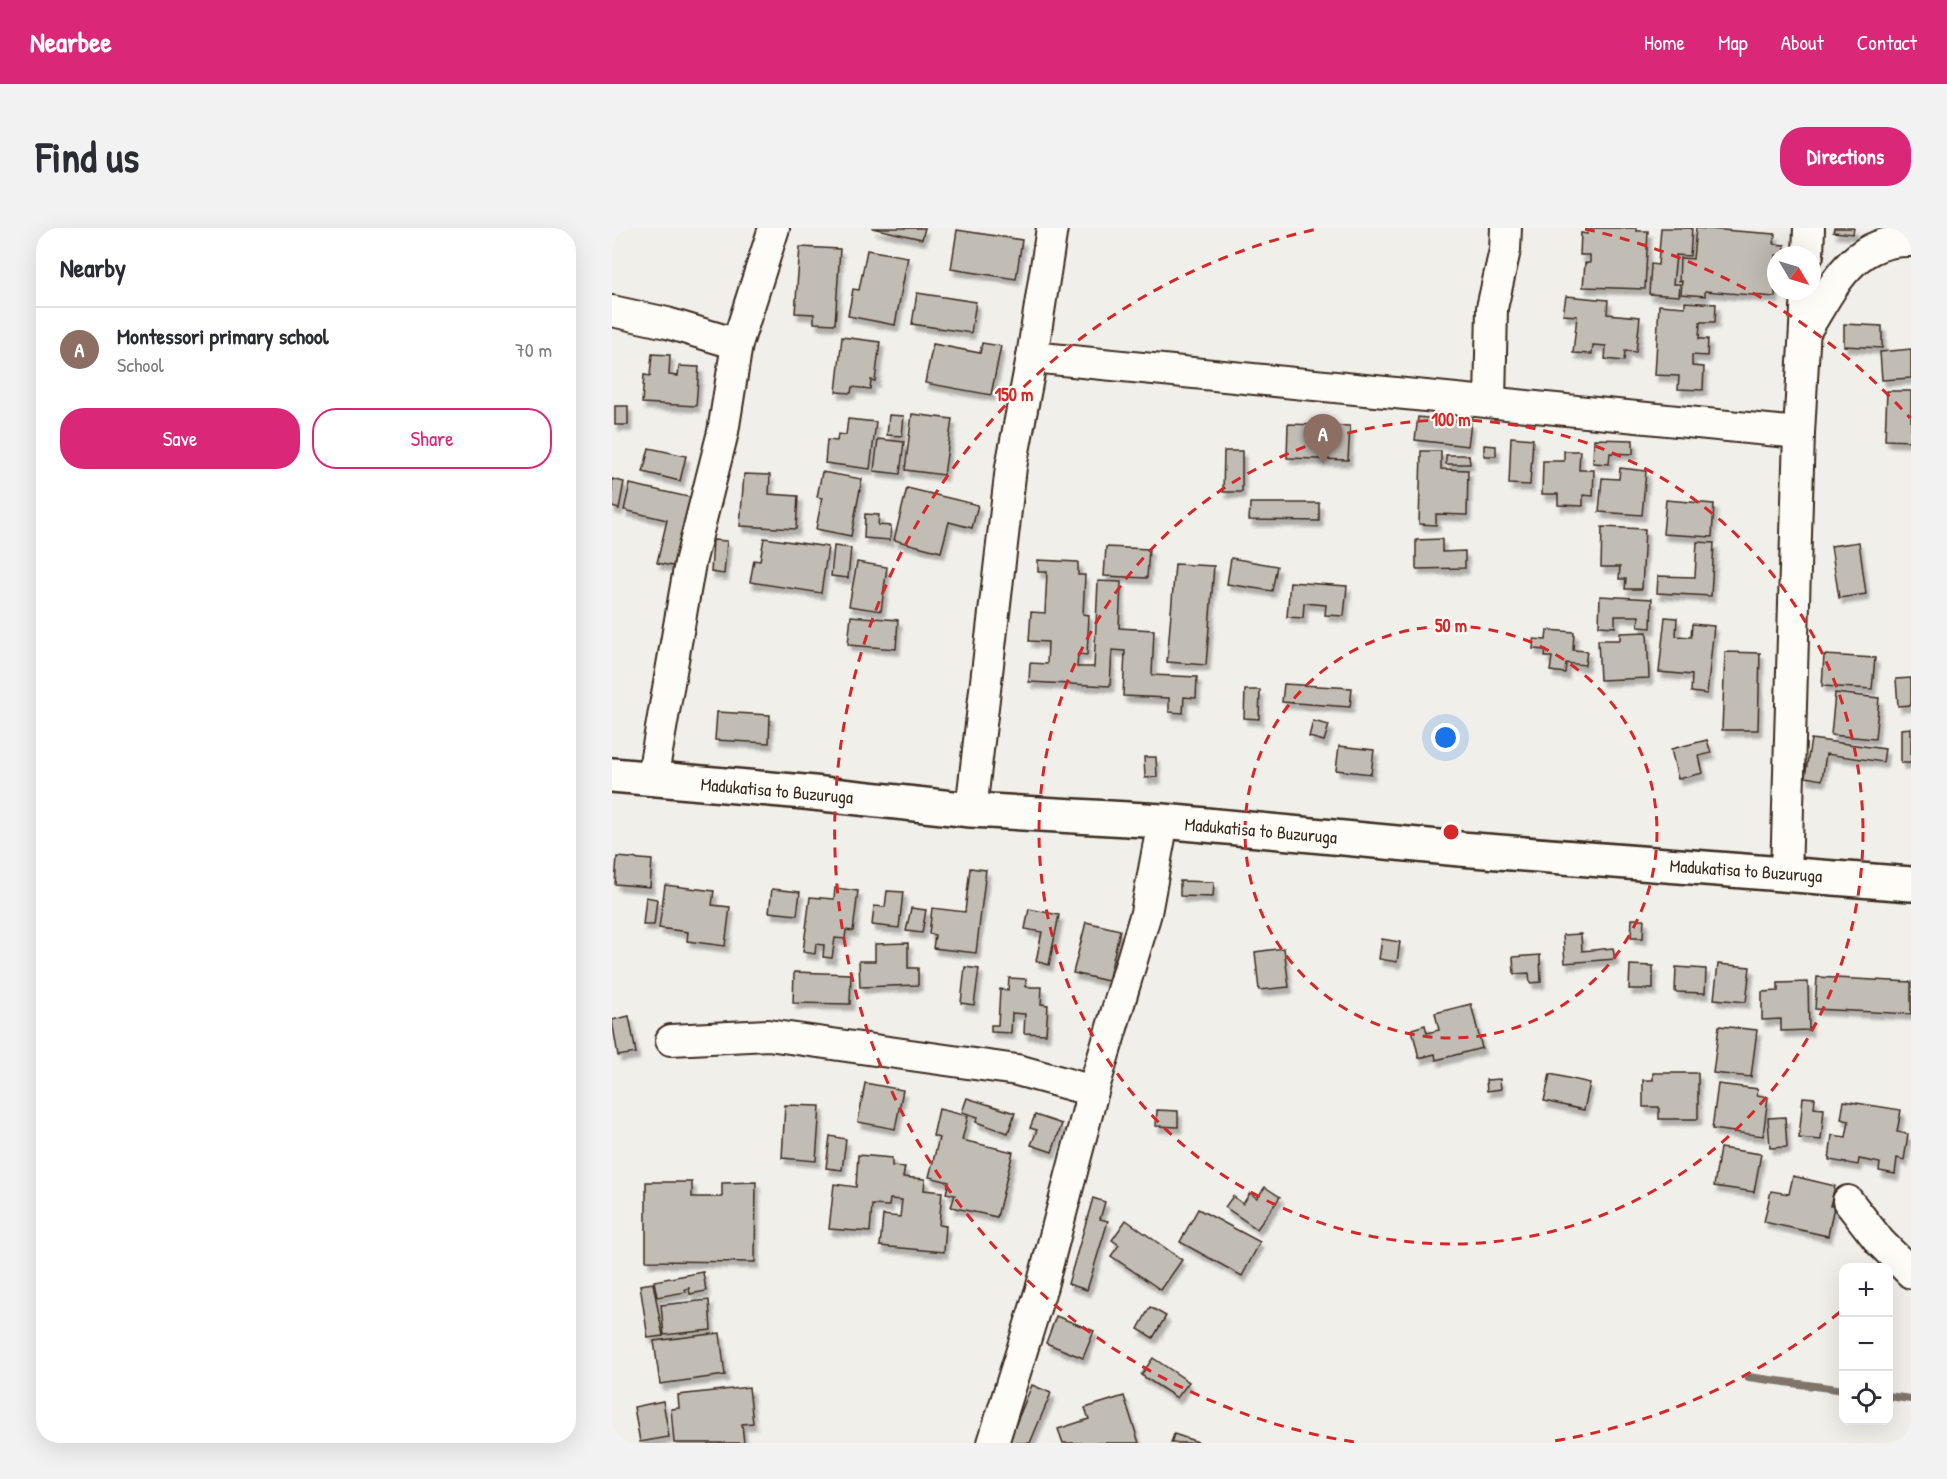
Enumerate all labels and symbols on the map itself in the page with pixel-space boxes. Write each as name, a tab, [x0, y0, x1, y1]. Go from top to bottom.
north arrow	[1767, 246, 1821, 300]
text: 150 m	[995, 382, 1033, 407]
text: 100 m	[1431, 407, 1471, 432]
pin: A	[1304, 414, 1342, 464]
text: 50 m	[1435, 613, 1467, 638]
your location	[1431, 723, 1460, 752]
street label: Madukatisa to Buzuruga	[700, 771, 854, 810]
street label: Madukatisa to Buzuruga	[1184, 811, 1338, 850]
centre of rings	[1441, 822, 1461, 842]
street label: Madukatisa to Buzuruga	[1669, 853, 1823, 888]

